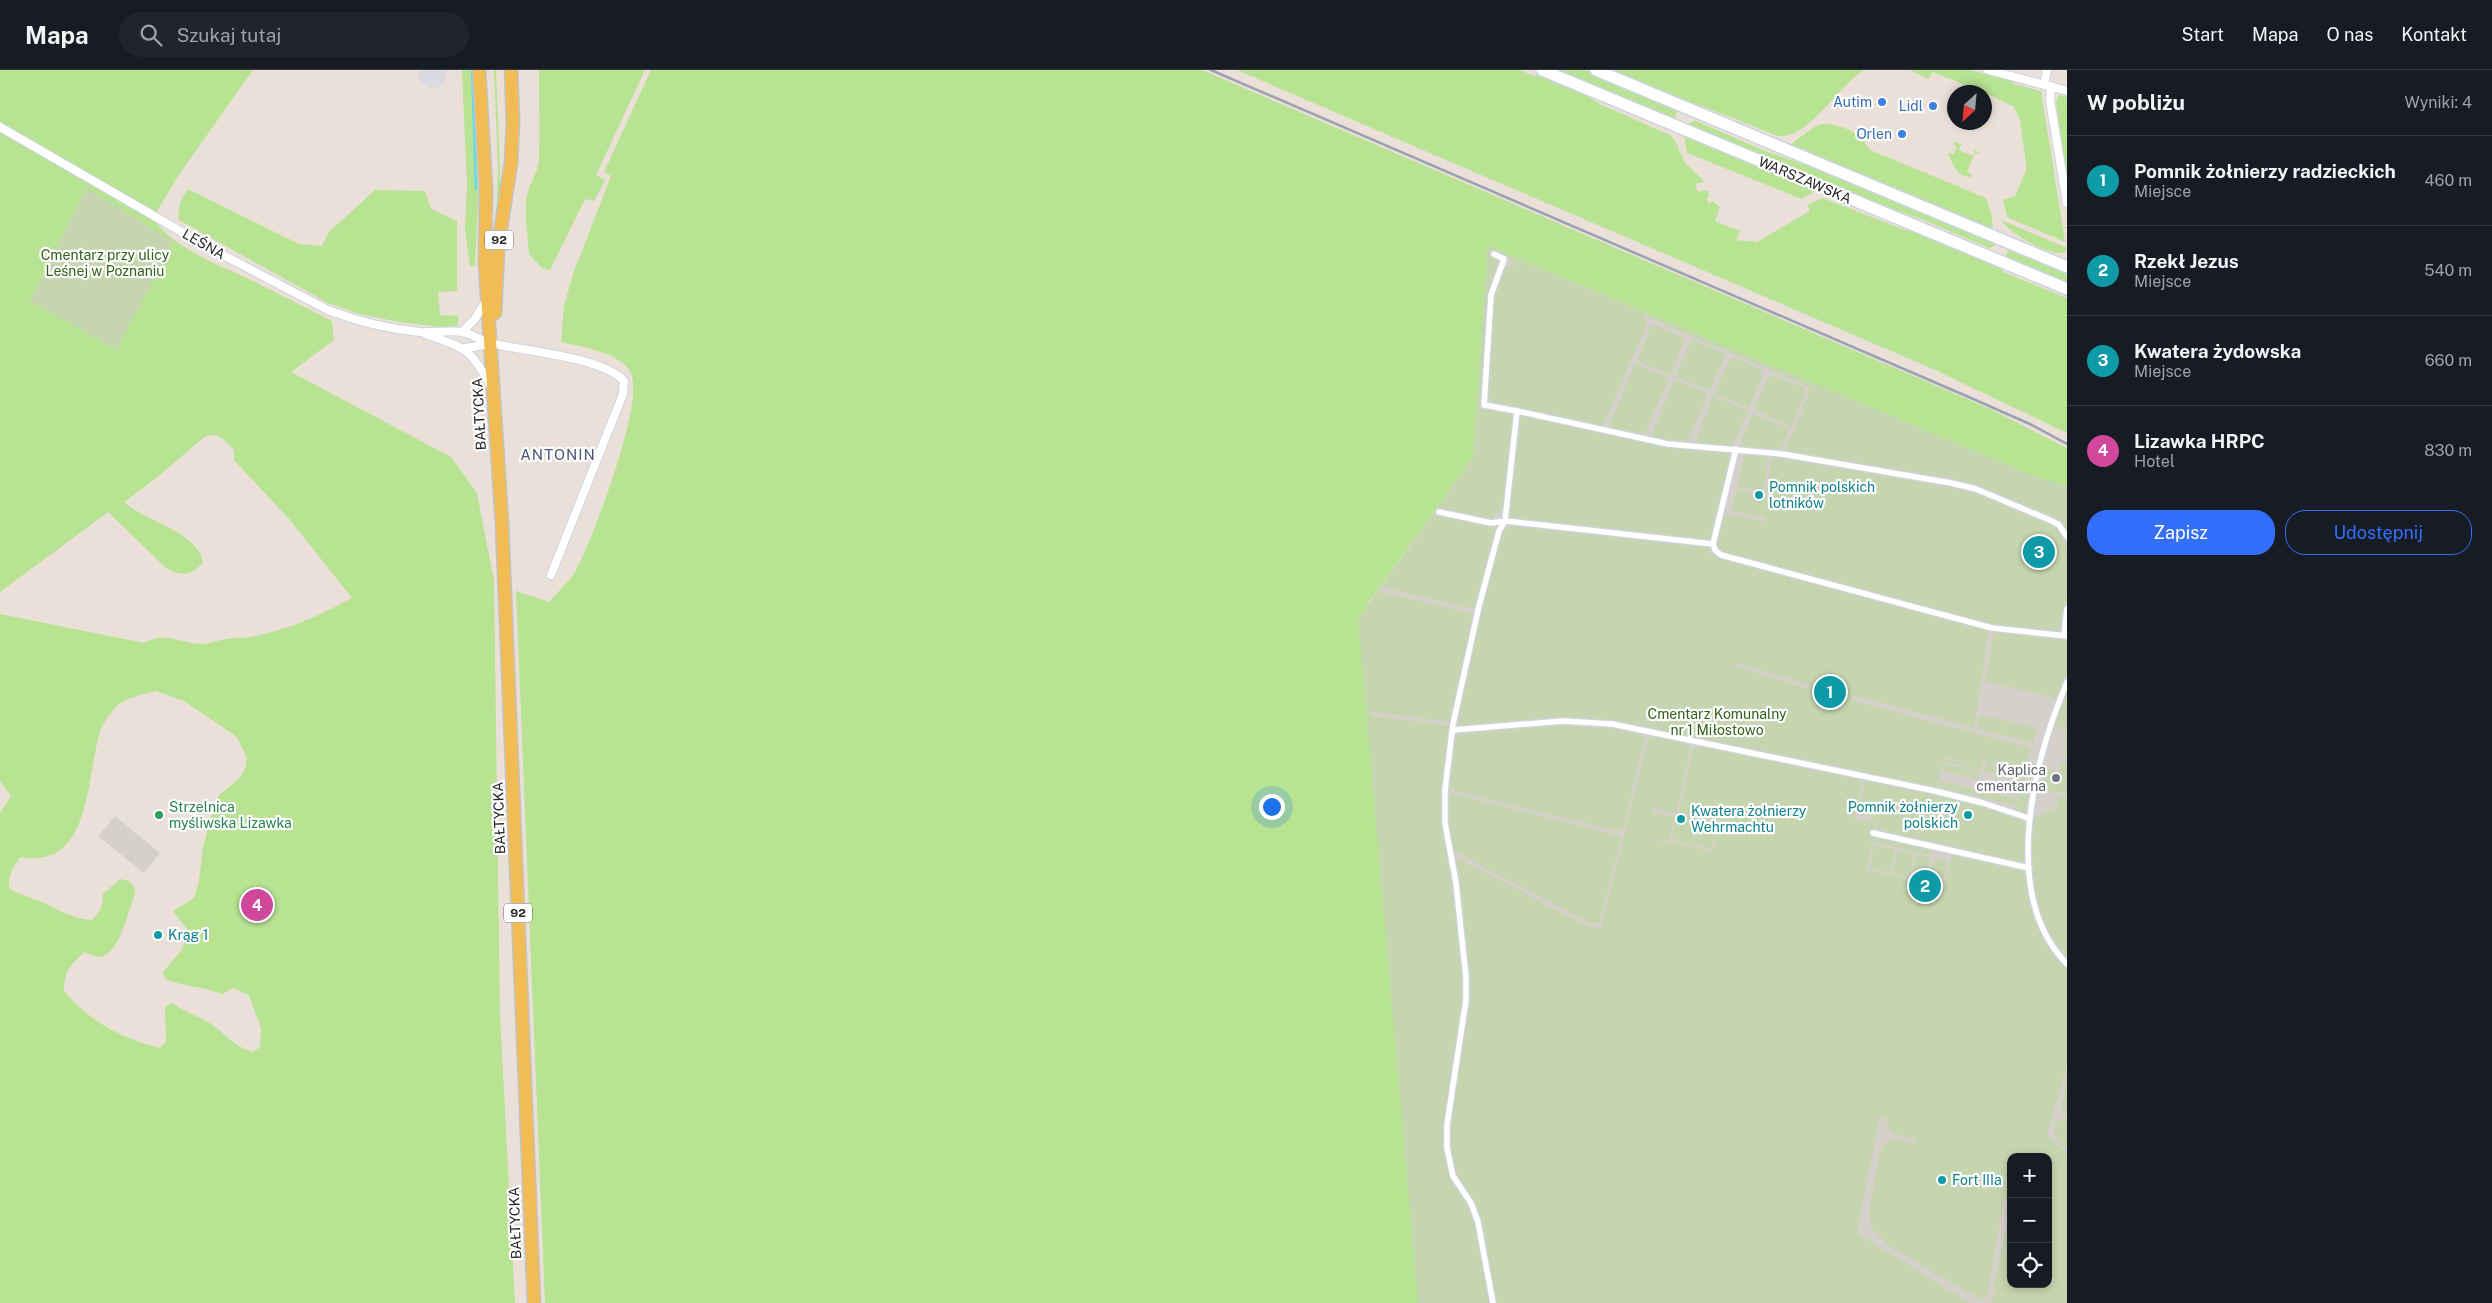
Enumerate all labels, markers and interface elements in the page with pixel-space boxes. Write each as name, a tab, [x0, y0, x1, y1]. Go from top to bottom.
search box	[119, 12, 469, 57]
text: Mapa	[25, 21, 89, 49]
icon: search	[137, 21, 165, 49]
text: Szukaj tutaj	[177, 24, 281, 46]
text: Start	[2182, 24, 2224, 45]
text: Mapa	[2252, 24, 2298, 45]
text: O nas	[2326, 24, 2373, 45]
text: Kontakt	[2401, 24, 2467, 45]
north arrow	[1947, 85, 1992, 130]
text: W pobliżu	[2087, 90, 2185, 115]
text: Wyniki: 4	[2404, 93, 2472, 112]
place label: Autim	[1833, 94, 1872, 110]
marker: Autim	[1876, 96, 1888, 108]
place label: Lidl	[1899, 98, 1923, 114]
marker: Lidl	[1927, 100, 1939, 112]
place label: Orlen	[1856, 126, 1892, 142]
marker: Orlen	[1896, 128, 1908, 140]
street label: WARSZAWSKA	[1756, 153, 1854, 207]
text: Pomnik żołnierzy radzieckich	[2134, 160, 2396, 182]
text: 1	[2100, 171, 2106, 190]
text: 460 m	[2425, 171, 2472, 190]
text: Miejsce	[2134, 182, 2191, 201]
street label: LEŚNA	[180, 224, 229, 263]
road number: 92	[485, 230, 513, 250]
park label: Cmentarz przy ulicy Leśnej w Poznaniu	[41, 247, 170, 279]
text: Rzekł Jezus	[2134, 250, 2239, 272]
text: 2	[2098, 261, 2108, 280]
text: 540 m	[2424, 261, 2472, 280]
text: Miejsce	[2134, 272, 2191, 291]
text: Kwatera żydowska	[2134, 340, 2301, 362]
text: 3	[2098, 351, 2108, 370]
text: 660 m	[2425, 351, 2472, 370]
text: Miejsce	[2134, 362, 2191, 381]
street label: BAŁTYCKA	[469, 377, 489, 451]
text: Lizawka HRPC	[2134, 430, 2265, 452]
text: 4	[2098, 441, 2108, 460]
text: 830 m	[2424, 441, 2472, 460]
district label: ANTONIN	[520, 446, 596, 463]
text: Hotel	[2134, 452, 2175, 471]
place label: Pomnik polskich lotników	[1769, 479, 1875, 511]
marker: Pomnik polskich lotników	[1753, 489, 1765, 501]
button: Zapisz	[2087, 510, 2275, 555]
button: Udostępnij	[2285, 510, 2472, 555]
pin: 3	[2023, 533, 2055, 571]
pin: 1	[1814, 673, 1846, 711]
park label: Cmentarz Komunalny nr 1 Miłostowo	[1648, 706, 1787, 738]
place label: Kaplica cmentarna	[1976, 762, 2046, 794]
marker: Kaplica cmentarna	[2050, 772, 2062, 784]
street label: BAŁTYCKA	[490, 781, 508, 854]
your location	[1259, 794, 1285, 820]
place label: Strzelnica myśliwska Lizawka	[169, 799, 292, 831]
place label: Pomnik żołnierzy polskich	[1848, 799, 1959, 831]
place label: Kwatera żołnierzy Wehrmachtu	[1691, 803, 1807, 835]
marker: Strzelnica myśliwska Lizawka	[153, 809, 165, 821]
marker: Pomnik żołnierzy polskich	[1962, 809, 1974, 821]
marker: Kwatera żołnierzy Wehrmachtu	[1675, 813, 1687, 825]
pin: 2	[1909, 867, 1941, 905]
pin: 4	[241, 886, 273, 924]
road number: 92	[504, 904, 532, 922]
place label: Krąg 1	[168, 927, 208, 943]
marker: Krąg 1	[152, 929, 164, 941]
map controls	[2007, 1153, 2052, 1288]
button: +	[2007, 1153, 2052, 1198]
place label: Fort IIIa	[1952, 1172, 2002, 1188]
marker: Fort IIIa	[1936, 1174, 1948, 1186]
street label: BAŁTYCKA	[506, 1186, 524, 1259]
button: −	[2007, 1198, 2052, 1243]
button: locate	[2007, 1243, 2052, 1288]

